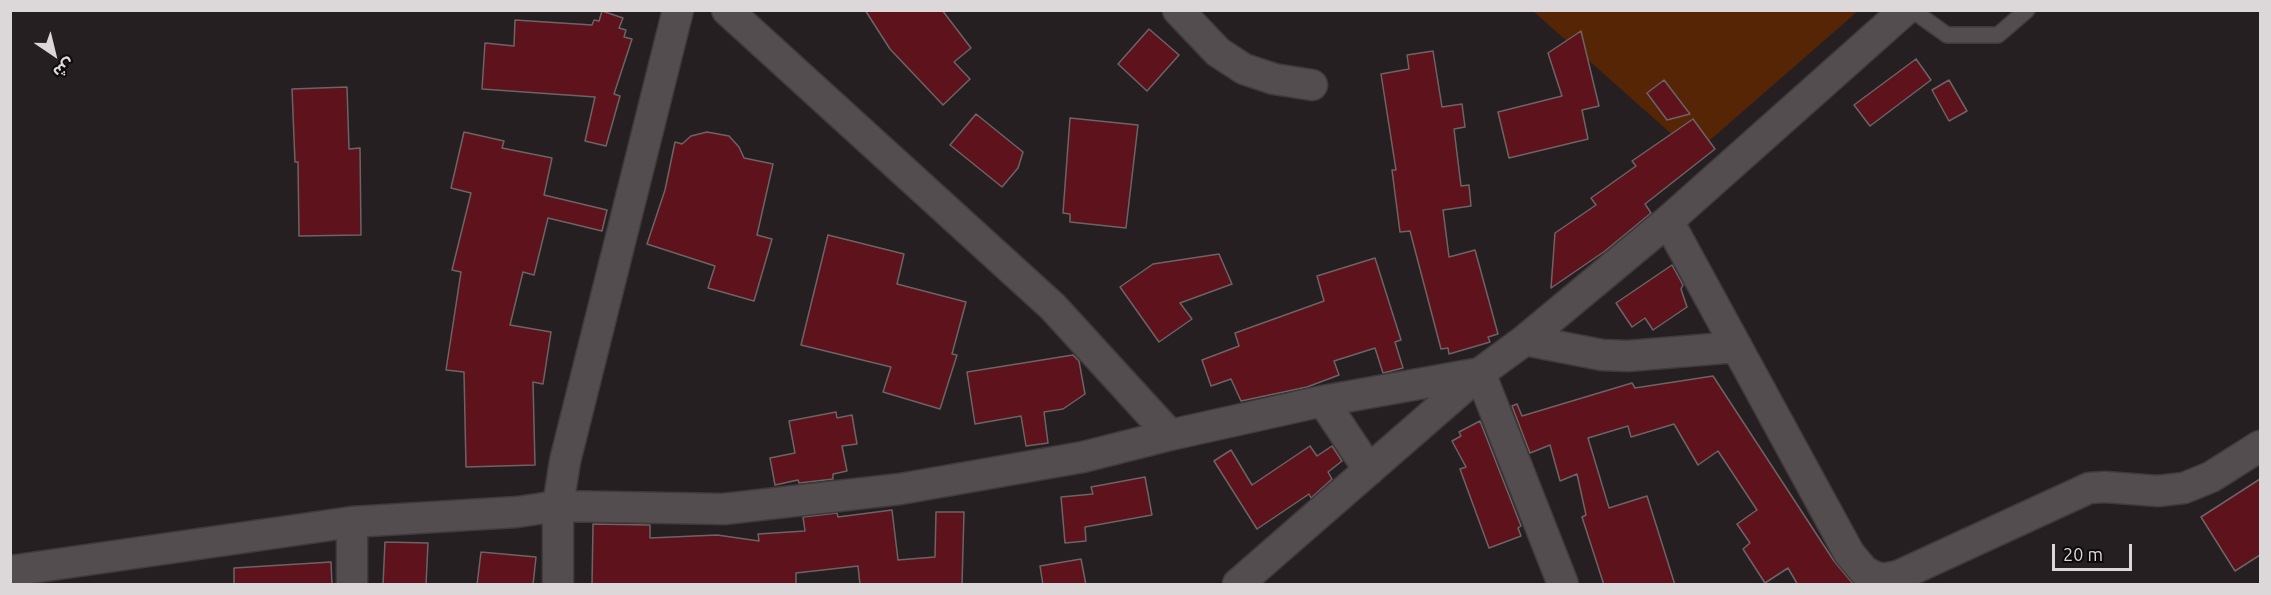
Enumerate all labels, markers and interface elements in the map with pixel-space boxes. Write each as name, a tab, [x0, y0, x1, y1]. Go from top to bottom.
north arrow	[24, 24, 84, 84]
text: ش	[50, 55, 78, 82]
scale bar	[2055, 532, 2134, 570]
text: 20 m	[2063, 544, 2103, 564]

